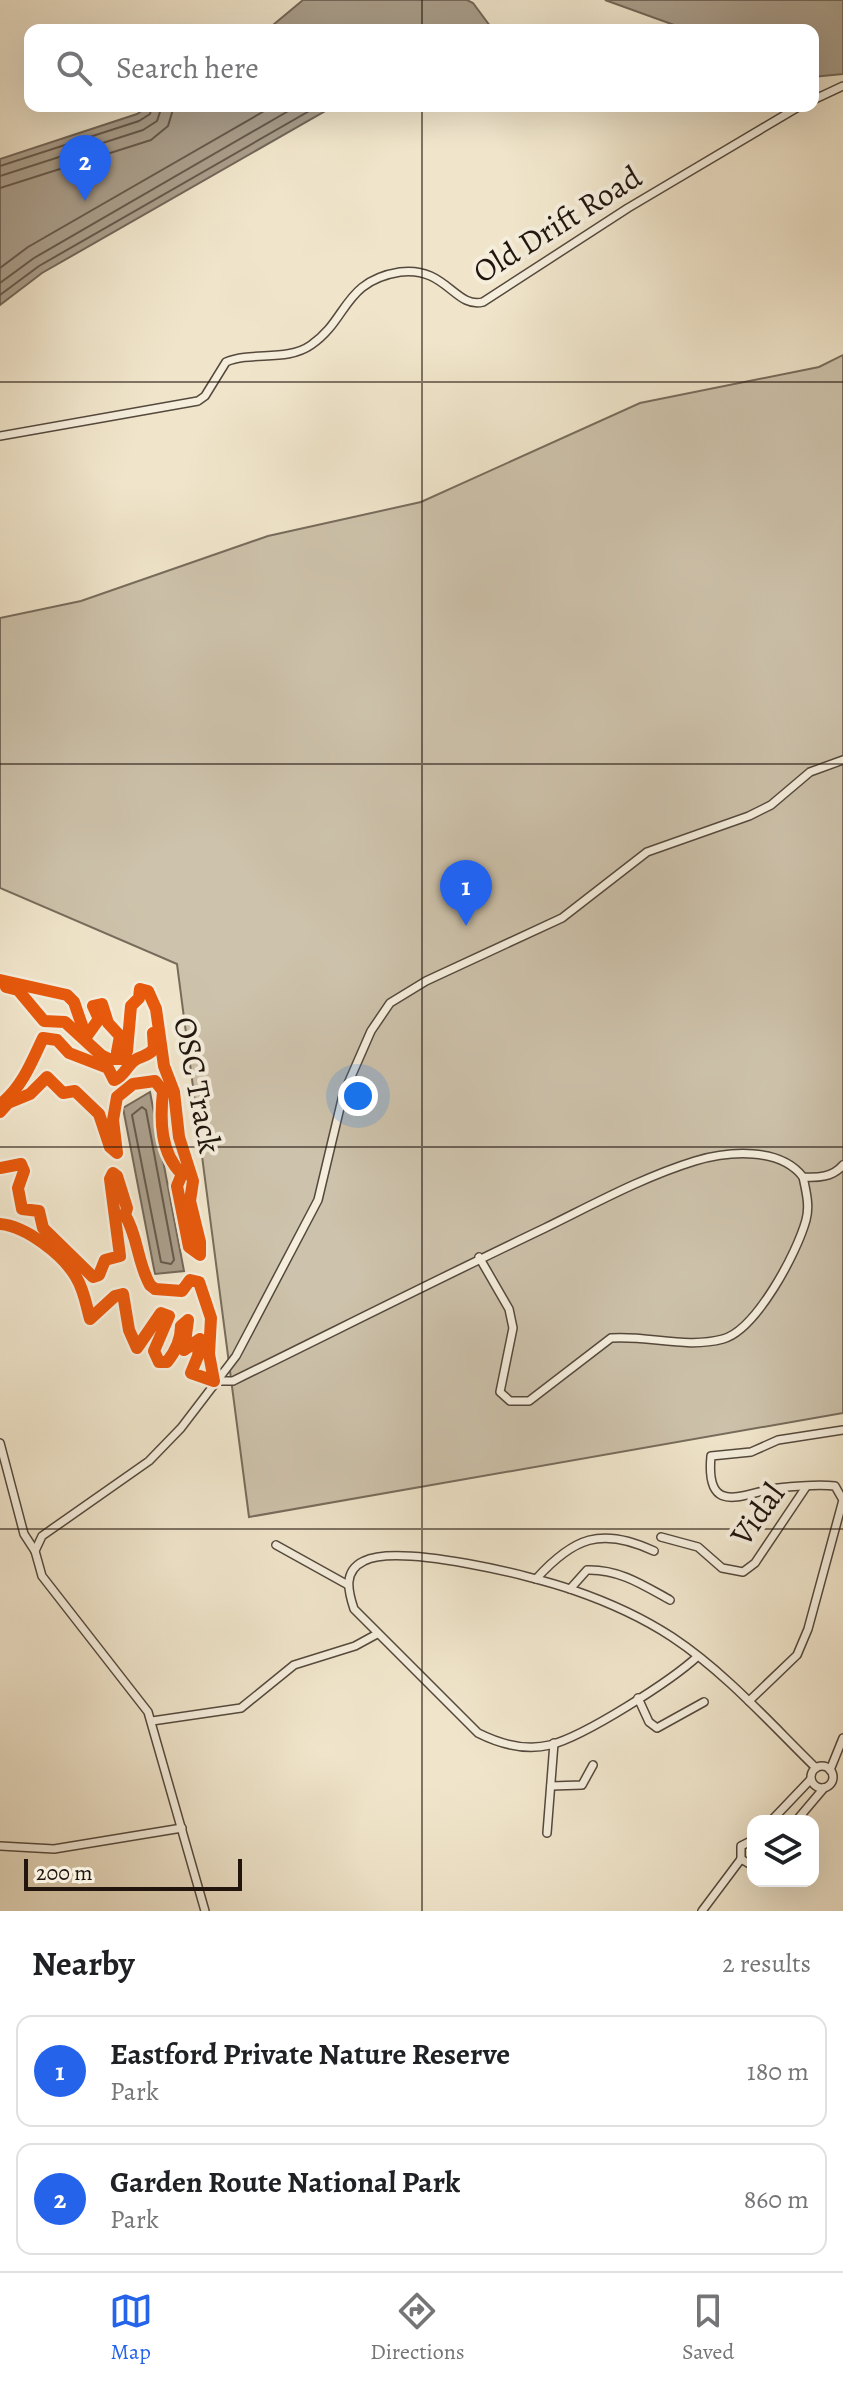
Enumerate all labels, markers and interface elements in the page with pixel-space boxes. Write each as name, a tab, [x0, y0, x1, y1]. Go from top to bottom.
search box	[24, 24, 819, 112]
icon: search	[52, 46, 96, 90]
text: Search here	[116, 48, 259, 88]
pin: 2	[59, 135, 111, 201]
street label: Old Drift Road	[464, 154, 650, 293]
pin: 1	[440, 860, 492, 926]
street label: OSC Track	[163, 1013, 233, 1157]
your location	[338, 1076, 378, 1116]
street label: Vidal	[719, 1474, 795, 1555]
map controls	[747, 1815, 819, 1887]
button: layers	[747, 1815, 819, 1887]
scale bar	[24, 1855, 242, 1891]
text: 200 m	[36, 1858, 93, 1888]
text: Nearby	[32, 1940, 135, 1987]
text: 2 results	[722, 1946, 811, 1981]
text: Eastford Private Nature Reserve	[110, 2034, 510, 2074]
text: 1	[55, 2054, 65, 2089]
text: 180 m	[747, 2054, 809, 2089]
text: Park	[110, 2074, 159, 2109]
text: Garden Route National Park	[110, 2162, 460, 2202]
text: 2	[54, 2182, 66, 2217]
text: 860 m	[744, 2182, 809, 2217]
text: Park	[110, 2202, 159, 2237]
tab: Map	[109, 2289, 153, 2367]
tab: Directions	[370, 2289, 465, 2367]
tab: Saved	[682, 2289, 734, 2367]

